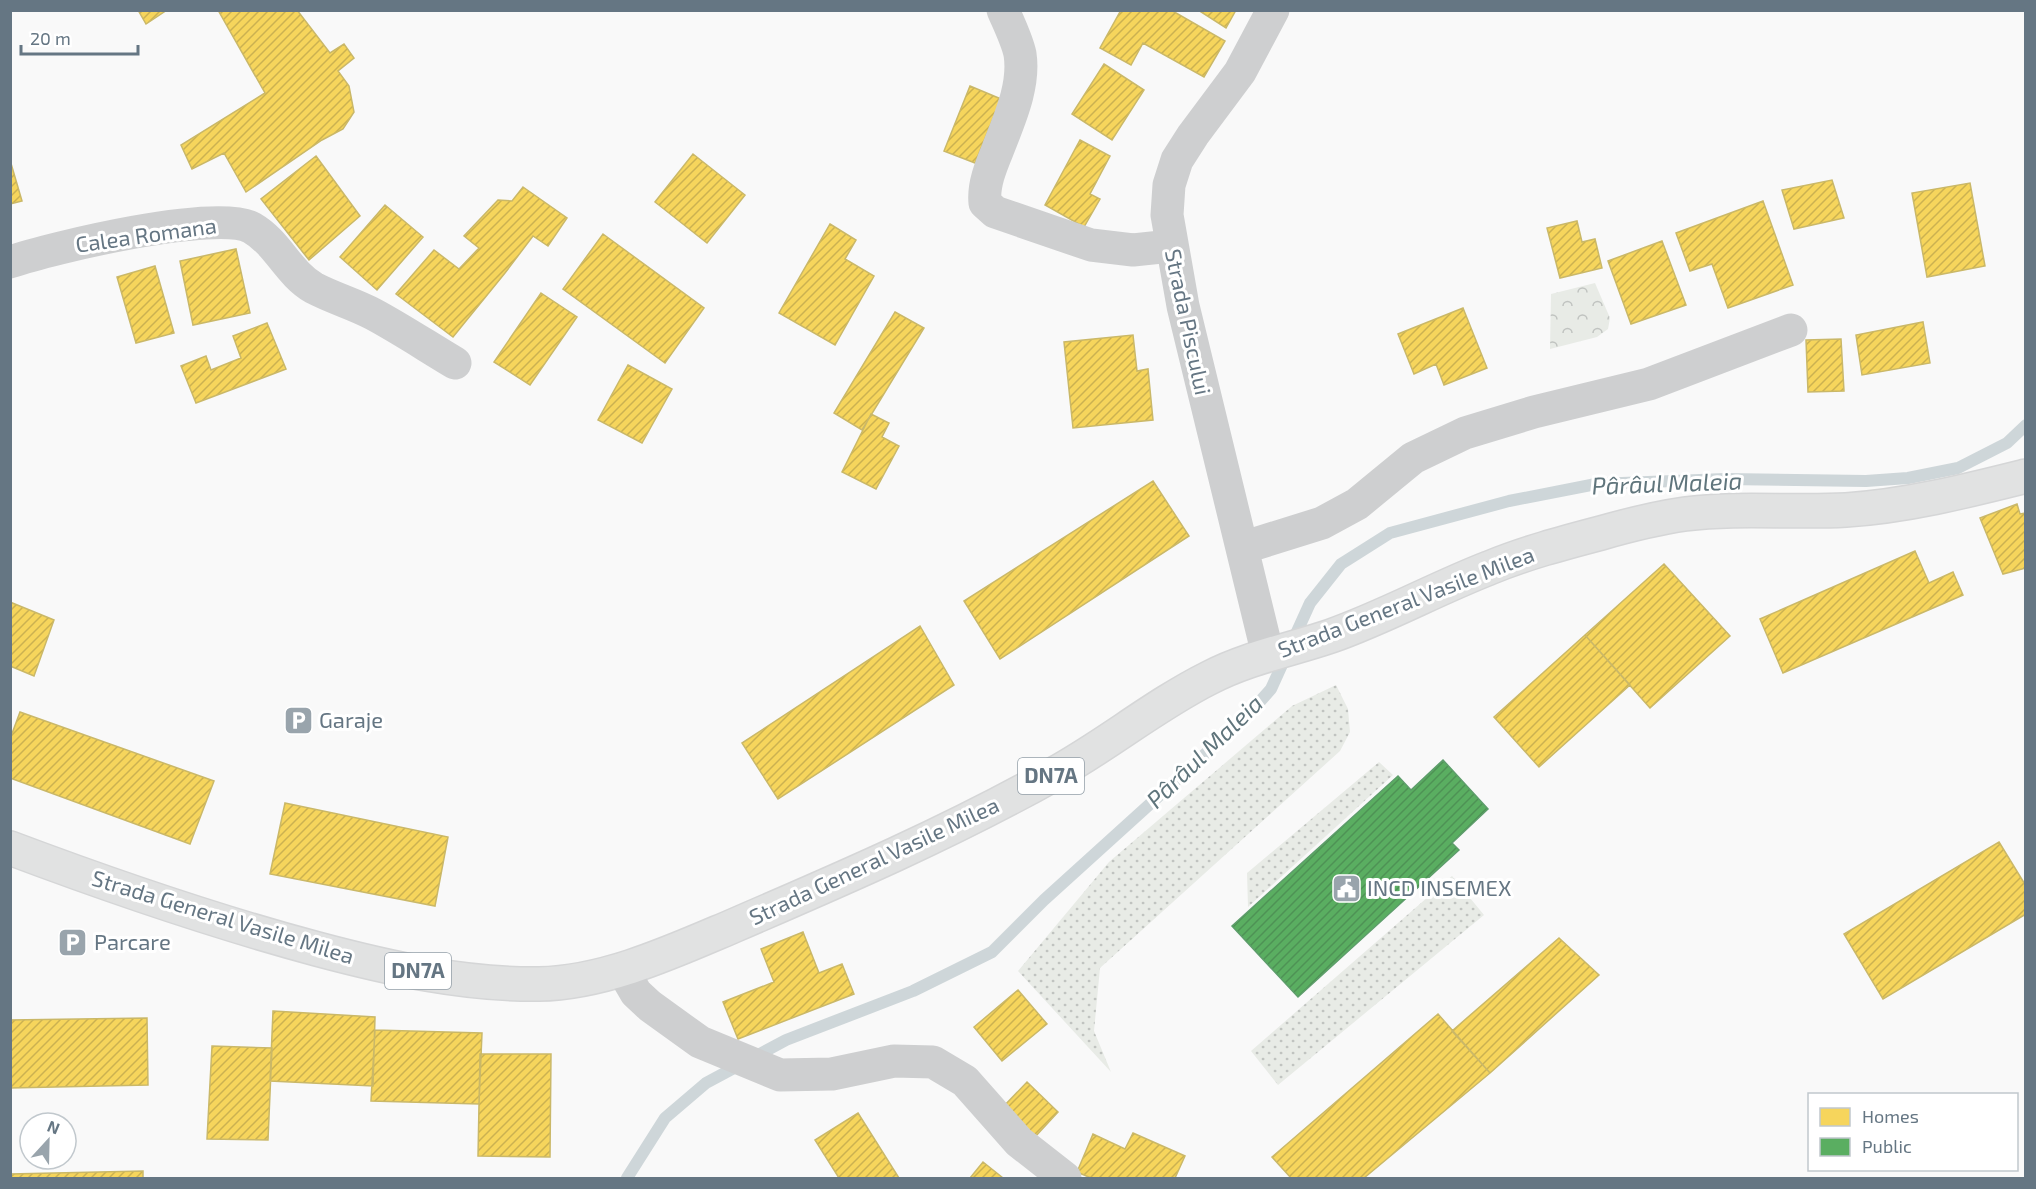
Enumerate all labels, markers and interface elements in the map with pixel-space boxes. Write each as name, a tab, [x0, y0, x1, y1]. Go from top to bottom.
scale bar	[21, 18, 138, 56]
text: 20 m	[30, 27, 71, 49]
street label: Calea Romana	[74, 211, 218, 257]
street label: Strada Piscului	[1161, 246, 1217, 397]
water label: Pârâul Maleia	[1591, 465, 1743, 500]
street label: Strada General Vasile Milea	[1274, 540, 1538, 662]
water label: Pârâul Maleia	[1140, 688, 1268, 814]
parking icon: Garaje	[282, 704, 314, 736]
place label: Garaje	[319, 706, 383, 733]
road number: DN7A	[1018, 758, 1084, 794]
street label: Strada General Vasile Milea	[745, 791, 1003, 929]
street label: Strada General Vasile Milea	[89, 864, 357, 968]
public building icon: INCD INSEMEX	[1330, 872, 1362, 904]
place label: INCD INSEMEX	[1367, 874, 1511, 900]
parking icon: Parcare	[57, 926, 89, 958]
place label: Parcare	[94, 928, 171, 954]
road number: DN7A	[385, 953, 451, 989]
legend	[1808, 1093, 2018, 1171]
text: Homes	[1862, 1105, 1919, 1127]
north arrow	[18, 1111, 78, 1171]
text: N	[45, 1116, 63, 1138]
text: Public	[1862, 1135, 1912, 1157]

